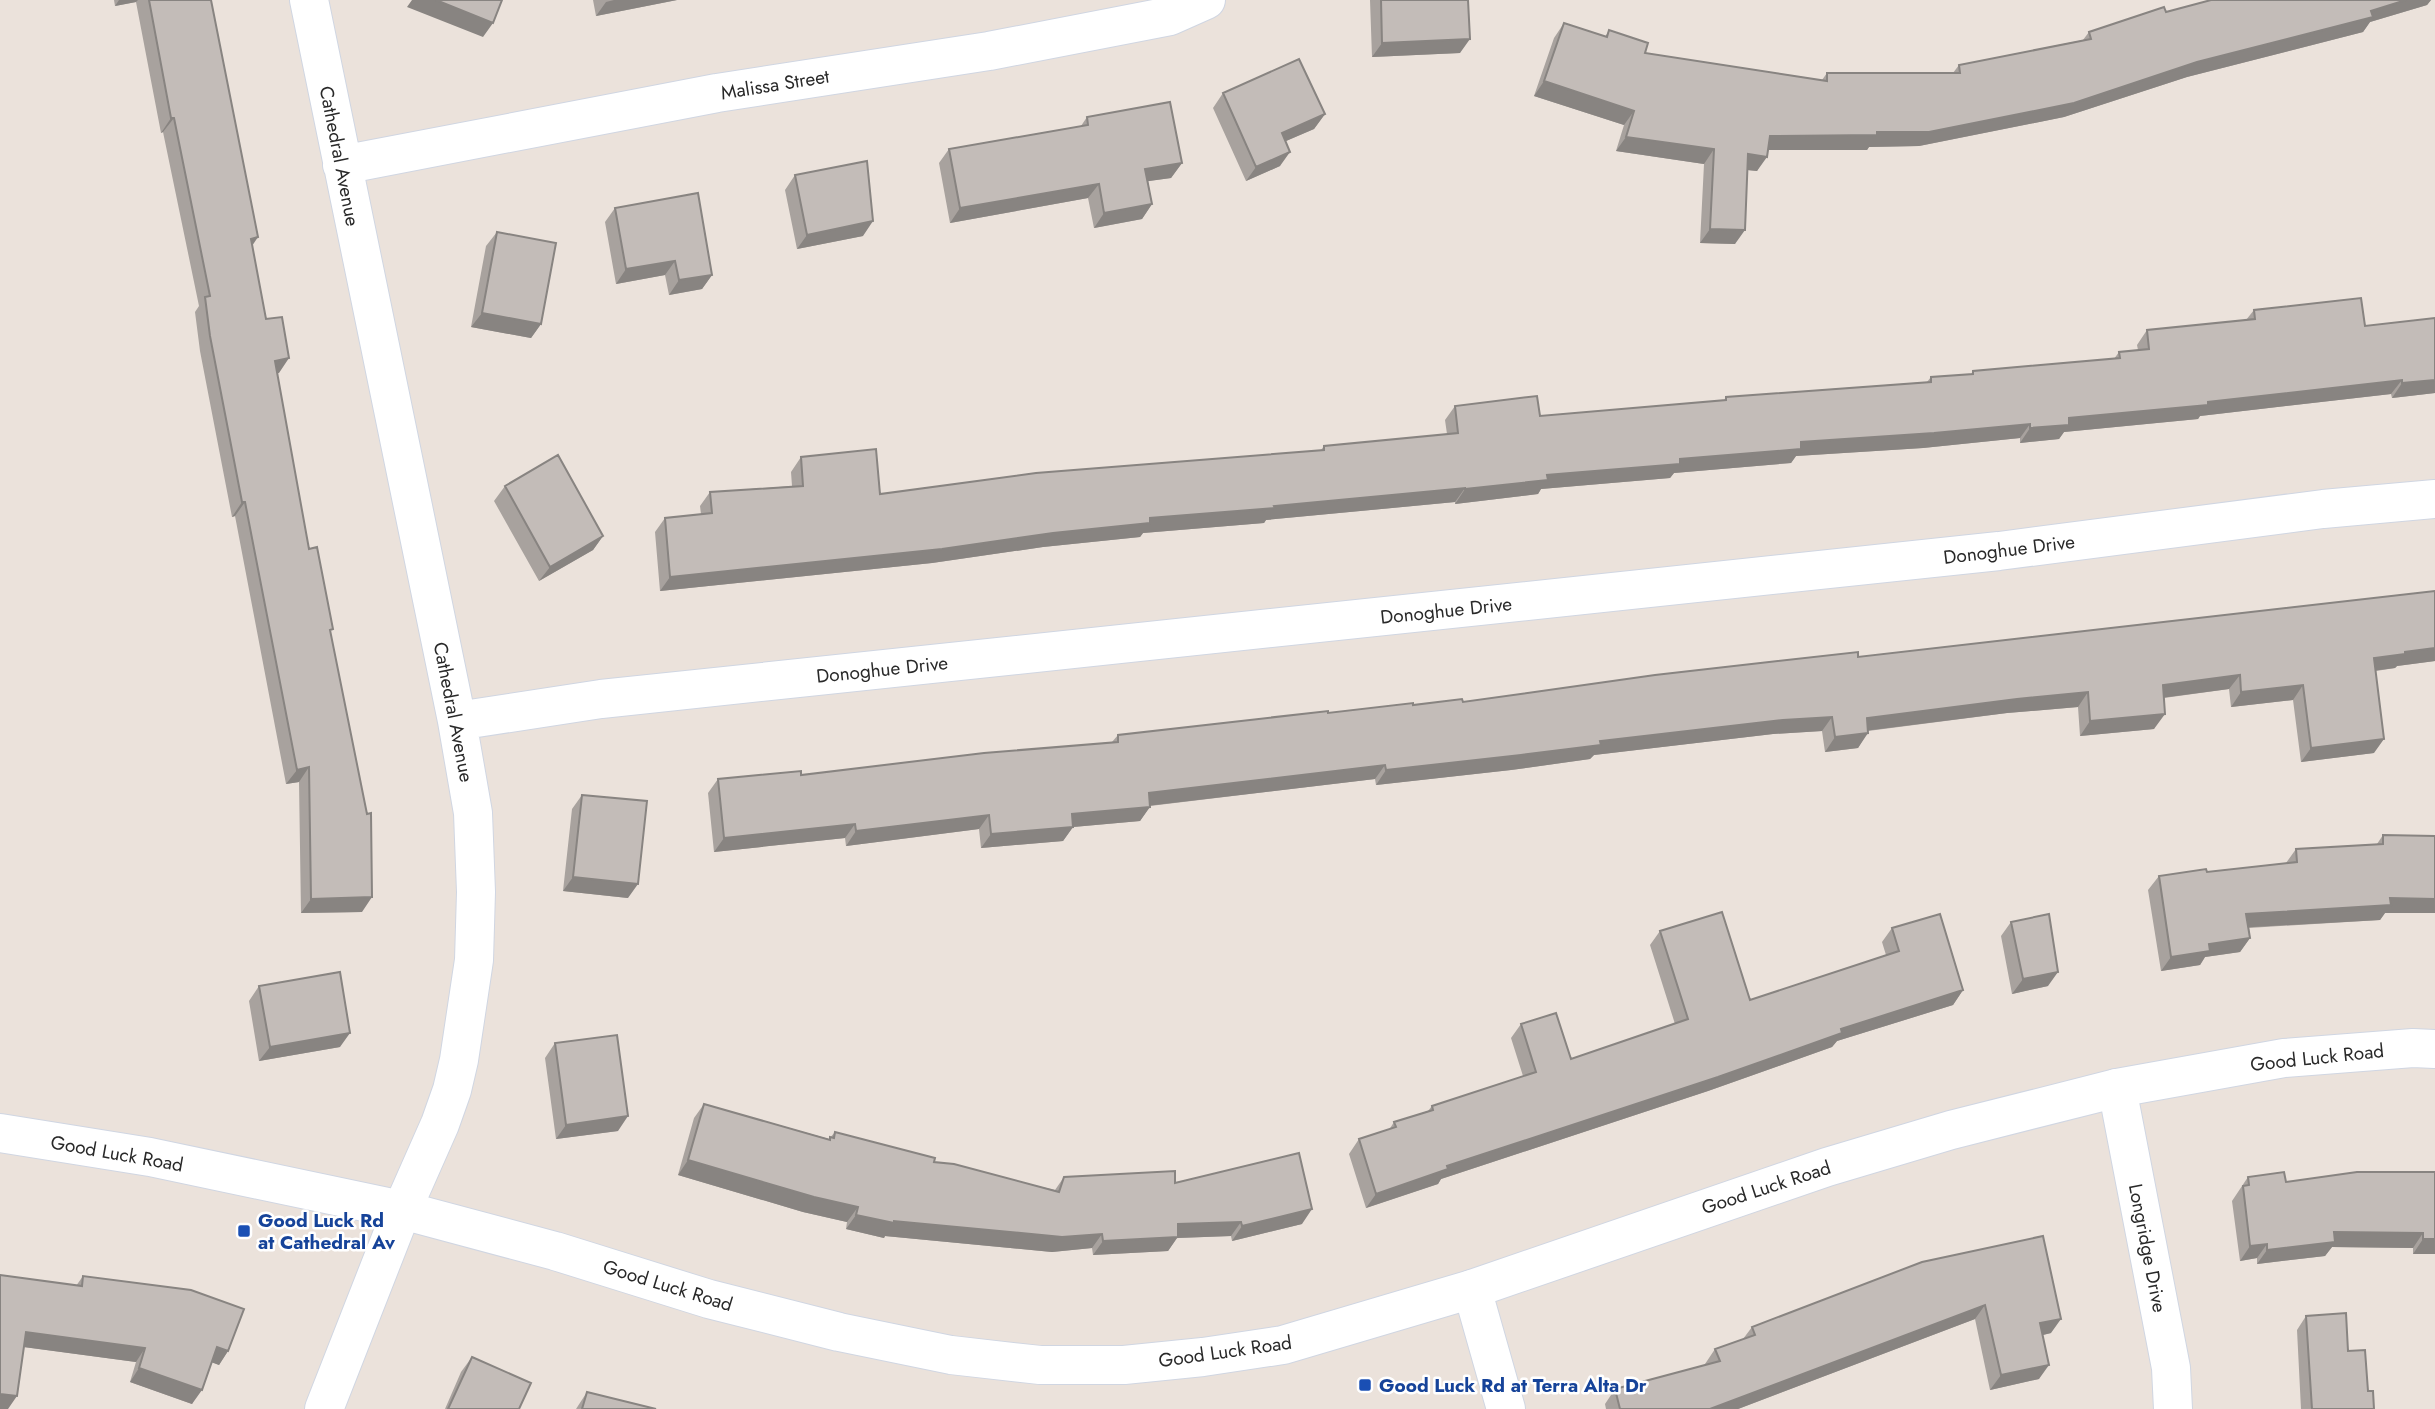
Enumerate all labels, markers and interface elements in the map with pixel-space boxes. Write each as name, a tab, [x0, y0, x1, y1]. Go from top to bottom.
street label: Malissa Street	[719, 63, 832, 106]
street label: Cathedral Avenue	[313, 84, 366, 229]
street label: Donoghue Drive	[1942, 528, 2076, 571]
street label: Donoghue Drive	[1379, 590, 1513, 631]
street label: Cathedral Avenue	[427, 640, 480, 785]
street label: Donoghue Drive	[815, 649, 949, 690]
street label: Good Luck Road	[2249, 1037, 2385, 1078]
street label: Good Luck Road	[48, 1129, 185, 1178]
street label: Good Luck Road	[1698, 1154, 1834, 1221]
street label: Longridge Drive	[2122, 1181, 2173, 1315]
place label: Good Luck Rd at Cathedral Av	[258, 1207, 396, 1256]
marker: Good Luck Rd at Cathedral Av	[236, 1223, 252, 1239]
street label: Good Luck Road	[600, 1253, 736, 1318]
street label: Good Luck Road	[1157, 1329, 1293, 1374]
place label: Good Luck Rd at Terra Alta Dr	[1379, 1372, 1647, 1399]
marker: Good Luck Rd at Terra Alta Dr	[1357, 1377, 1373, 1393]

